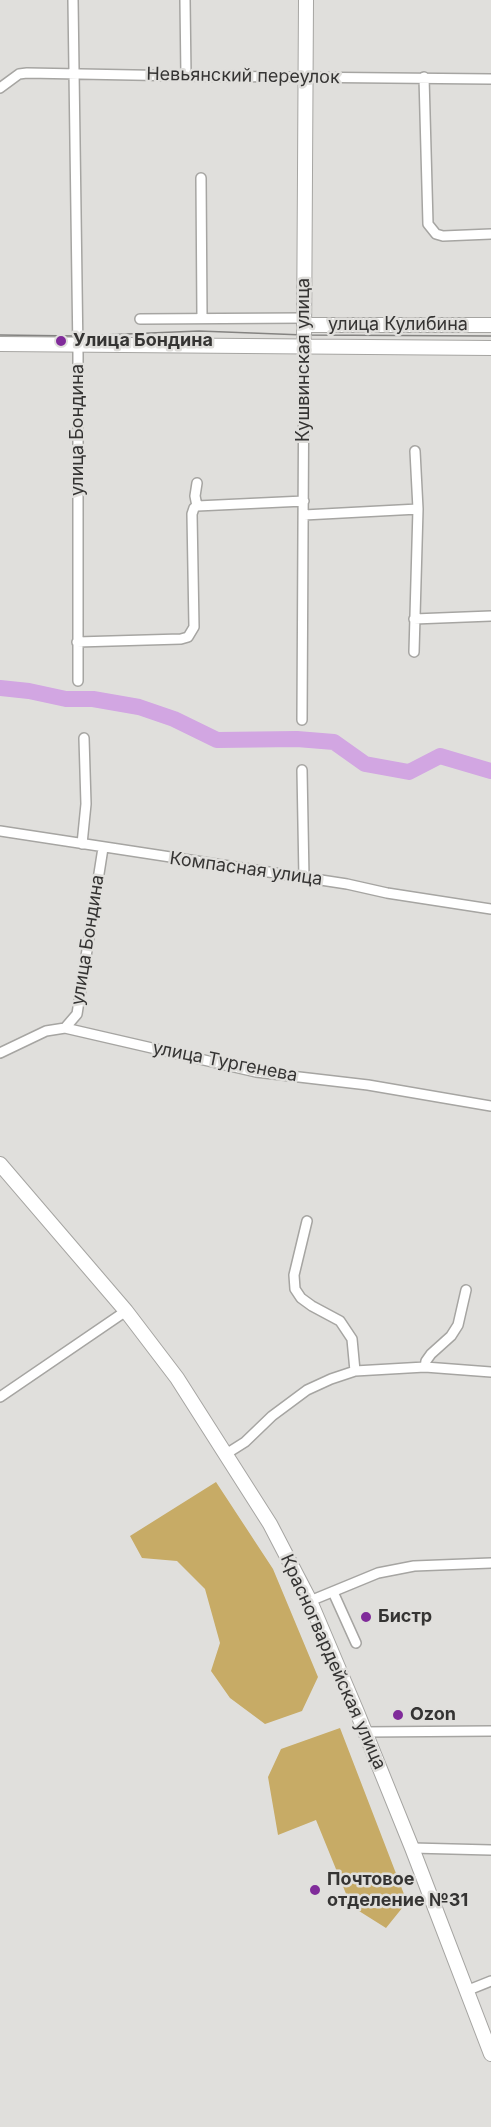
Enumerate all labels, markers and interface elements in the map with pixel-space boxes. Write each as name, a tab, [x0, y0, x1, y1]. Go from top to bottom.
street label: Невьянский переулок	[146, 64, 340, 88]
street label: Кушвинская улица	[293, 278, 315, 442]
street label: улица Кулибина	[328, 314, 468, 336]
place label: Улица Бондина	[73, 330, 213, 352]
marker: Улица Бондина	[54, 334, 68, 348]
street label: улица Бондина	[67, 364, 89, 496]
street label: Компасная улица	[168, 848, 324, 890]
street label: улица Бондина	[67, 873, 109, 1007]
street label: улица Тургенева	[151, 1037, 299, 1087]
street label: Красногвардейская улица	[276, 1551, 390, 1773]
place label: Бистр	[378, 1606, 432, 1628]
marker: Бистр	[359, 1610, 373, 1624]
place label: Ozon	[410, 1704, 456, 1726]
marker: Ozon	[391, 1708, 405, 1722]
place label: Почтовое отделение №31	[327, 1869, 468, 1912]
marker: Почтовое отделение №31	[308, 1883, 322, 1897]

